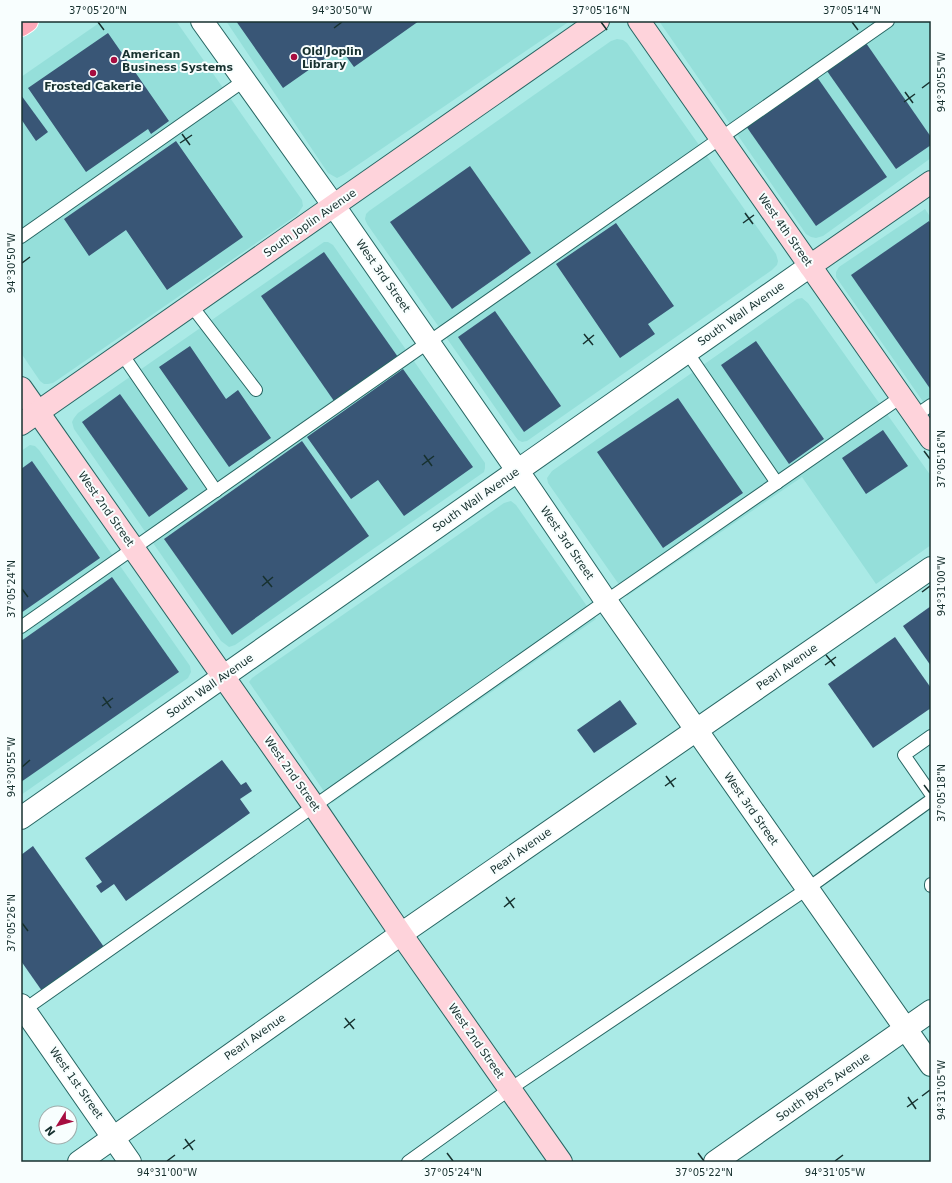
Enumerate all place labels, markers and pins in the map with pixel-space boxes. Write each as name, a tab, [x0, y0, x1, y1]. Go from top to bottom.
place label: Old Joplin Library	[302, 45, 362, 71]
place label: American Business Systems	[122, 48, 234, 74]
marker: Old Joplin Library	[289, 52, 299, 62]
marker: American Business Systems	[109, 55, 119, 65]
marker: Frosted Cakerie	[88, 68, 98, 78]
place label: Frosted Cakerie	[44, 80, 142, 93]

